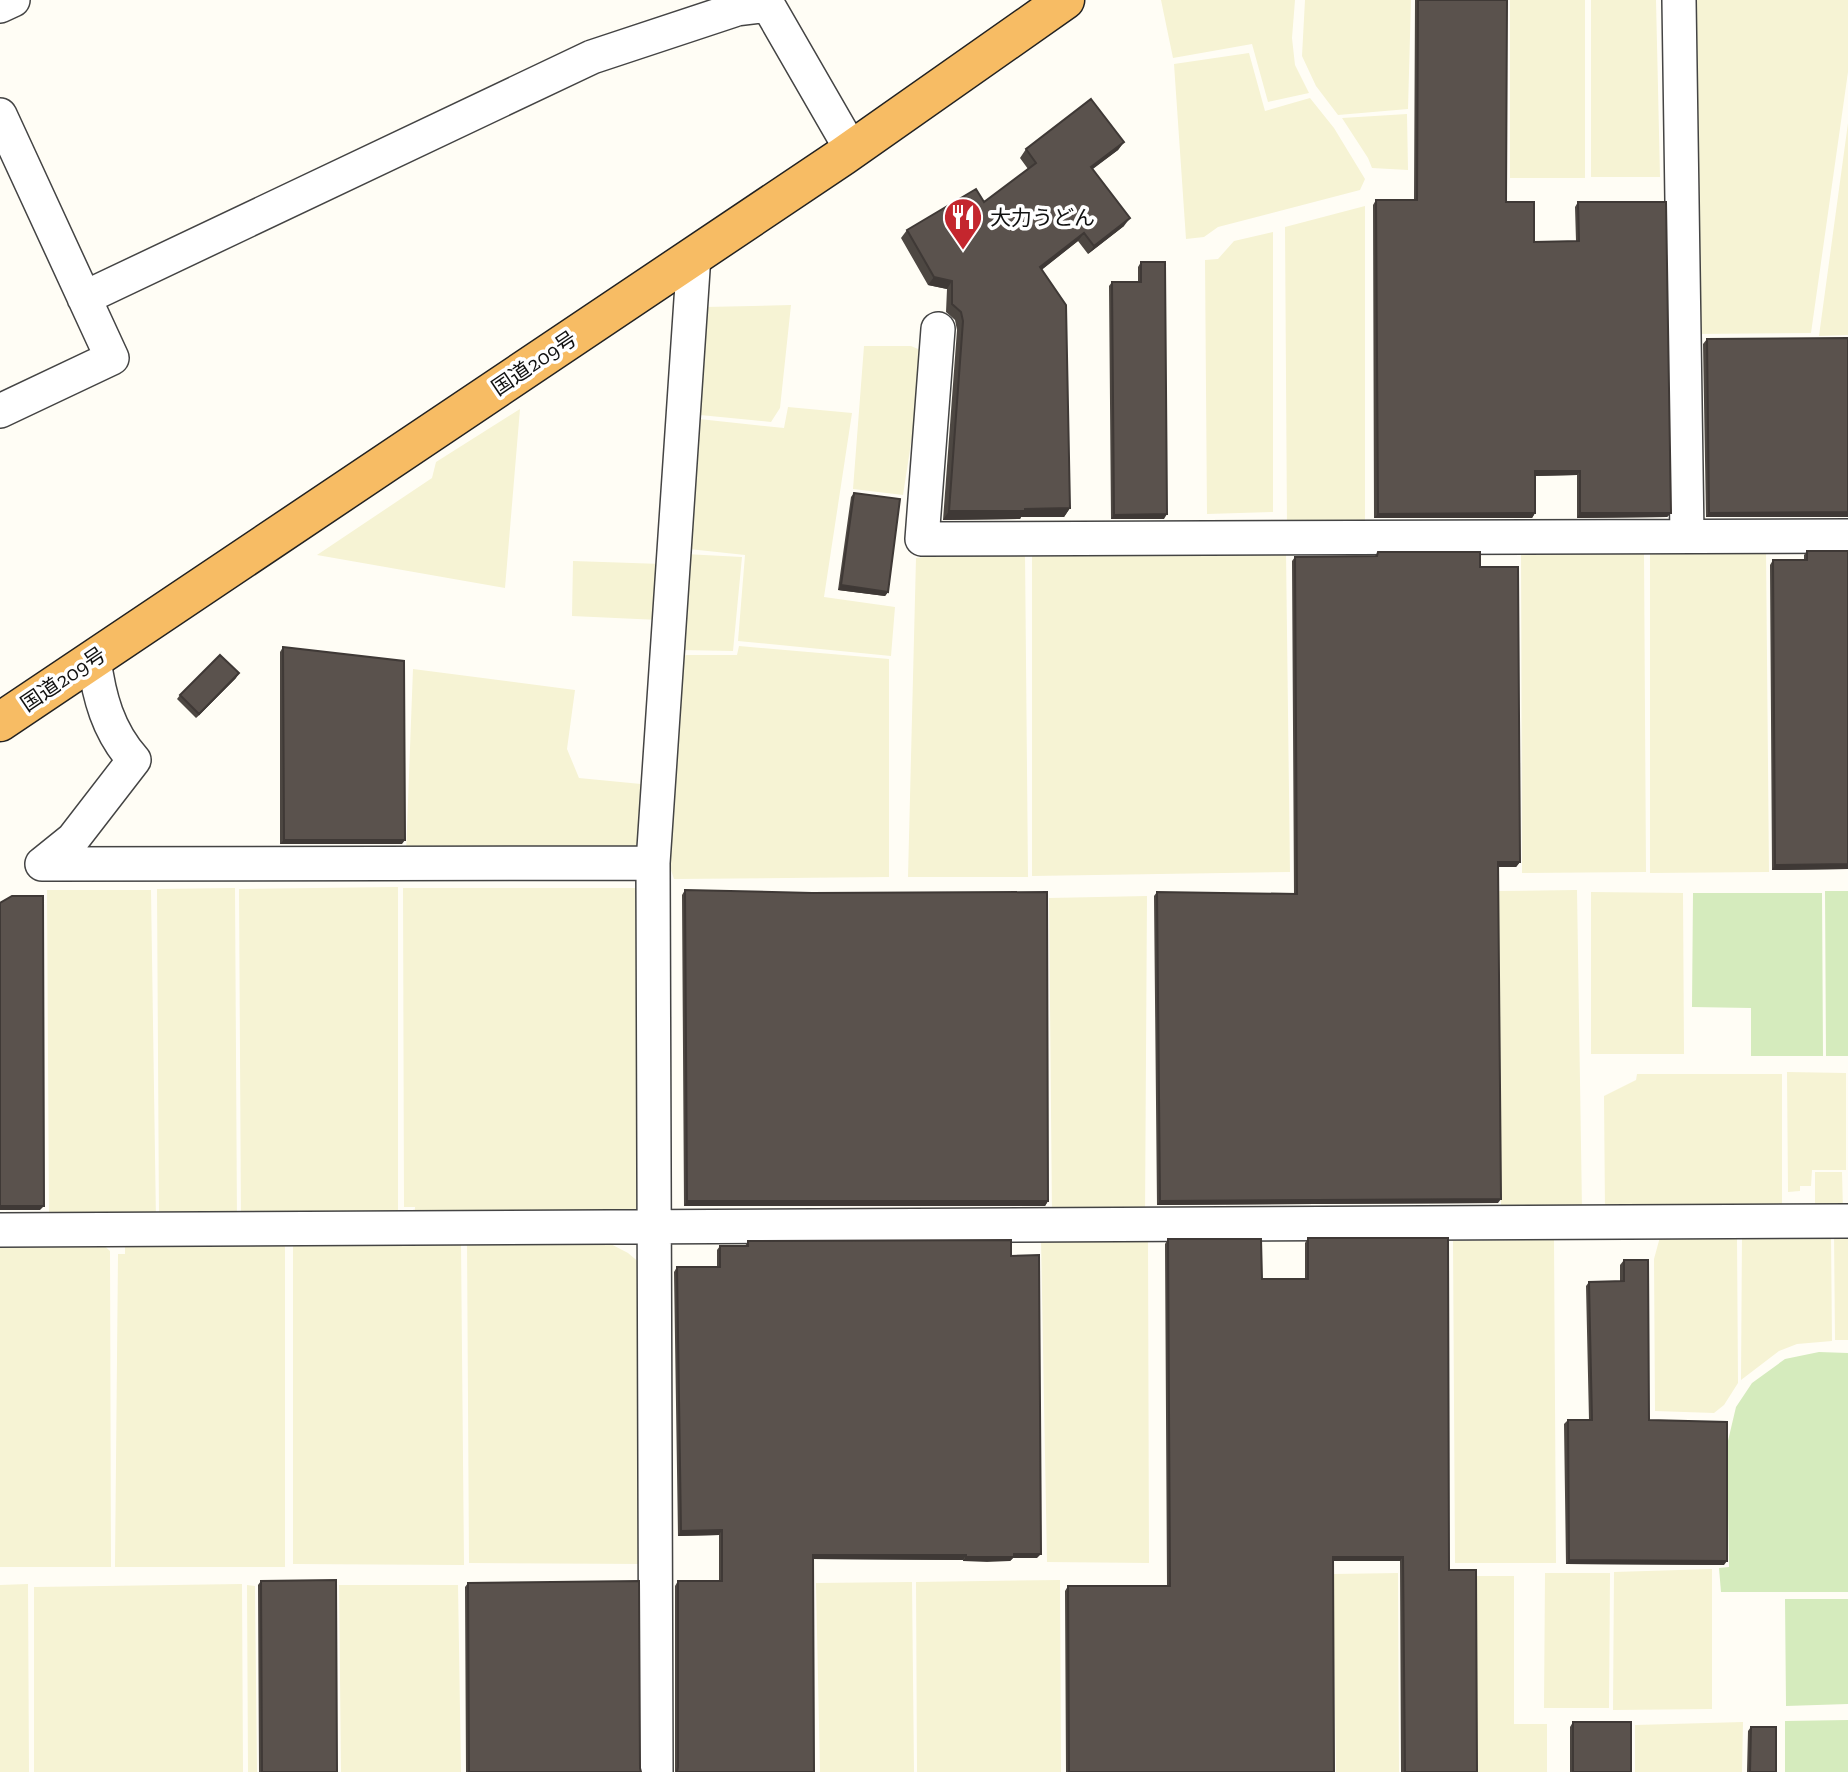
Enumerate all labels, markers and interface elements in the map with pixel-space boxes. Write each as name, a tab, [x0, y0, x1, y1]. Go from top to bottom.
restaurant icon: 大力うどん	[942, 196, 984, 251]
place label: 大力うどん	[990, 205, 1095, 230]
street label: 国道209号	[487, 325, 581, 401]
street label: 国道209号	[16, 641, 110, 717]

